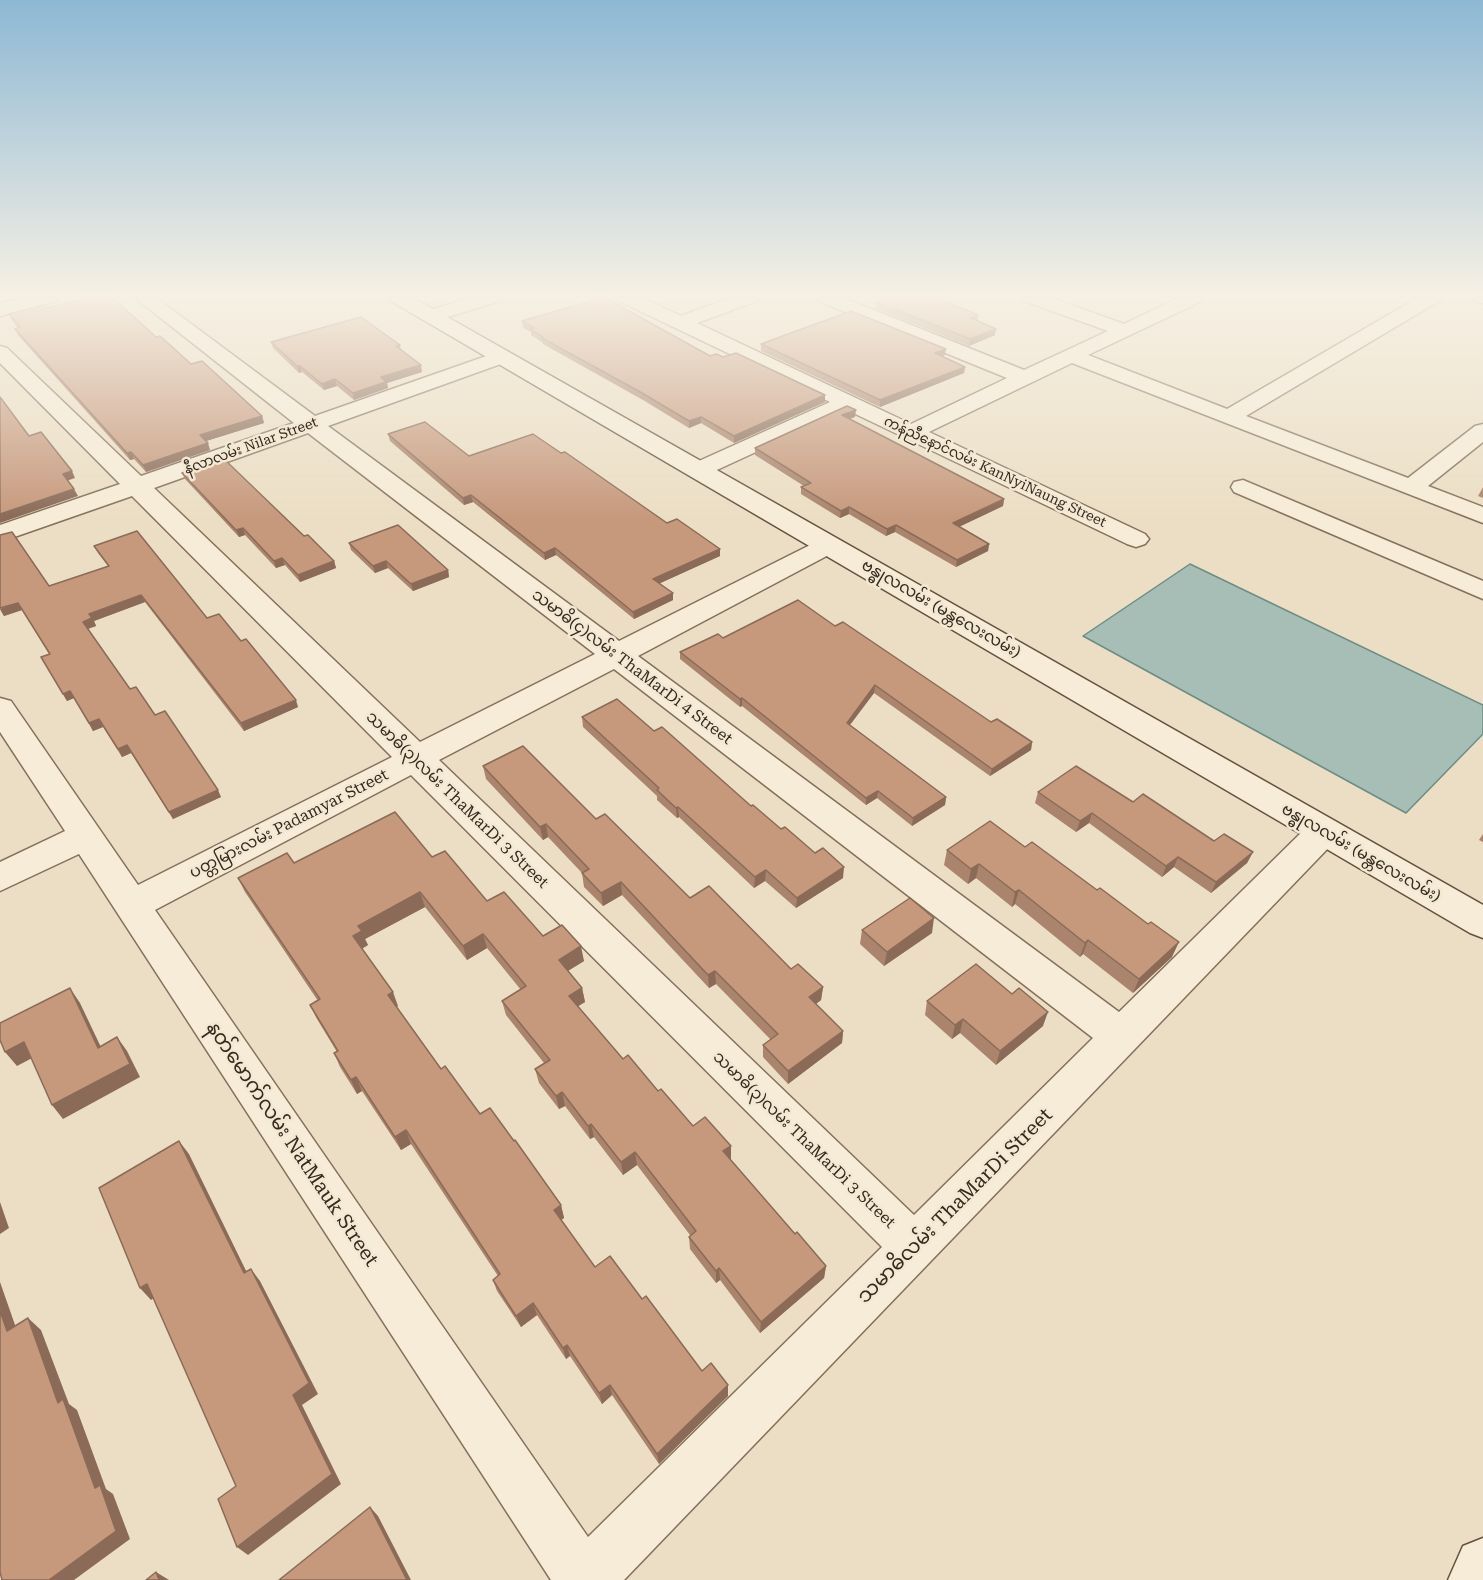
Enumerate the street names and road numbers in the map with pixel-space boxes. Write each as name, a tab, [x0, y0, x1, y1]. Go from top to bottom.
street label: ကန်ညီနောင်လမ်း KanNyiNaung Street	[881, 413, 1109, 531]
street label: နီလာလမ်း Nilar Street	[182, 414, 320, 478]
street label: ဗန္ဓုလလမ်း (မန္တလေးလမ်း)	[858, 556, 1024, 662]
street label: သမာဓိ(၄)လမ်း ThaMarDi 4 Street	[528, 585, 736, 749]
street label: သမာဓိ(၃)လမ်း ThaMarDi 3 Street	[362, 708, 552, 892]
street label: ပတ္တမြားလမ်း Padamyar Street	[186, 765, 392, 883]
street label: ဗန္ဓုလလမ်း (မန္တလေးလမ်း)	[1278, 800, 1444, 906]
street label: နတ်မောက်လမ်း NatMauk Street	[201, 1017, 383, 1271]
street label: သမာဓိ(၃)လမ်း ThaMarDi 3 Street	[709, 1048, 899, 1232]
street label: သမာဓိလမ်း ThaMarDi Street	[852, 1103, 1058, 1309]

